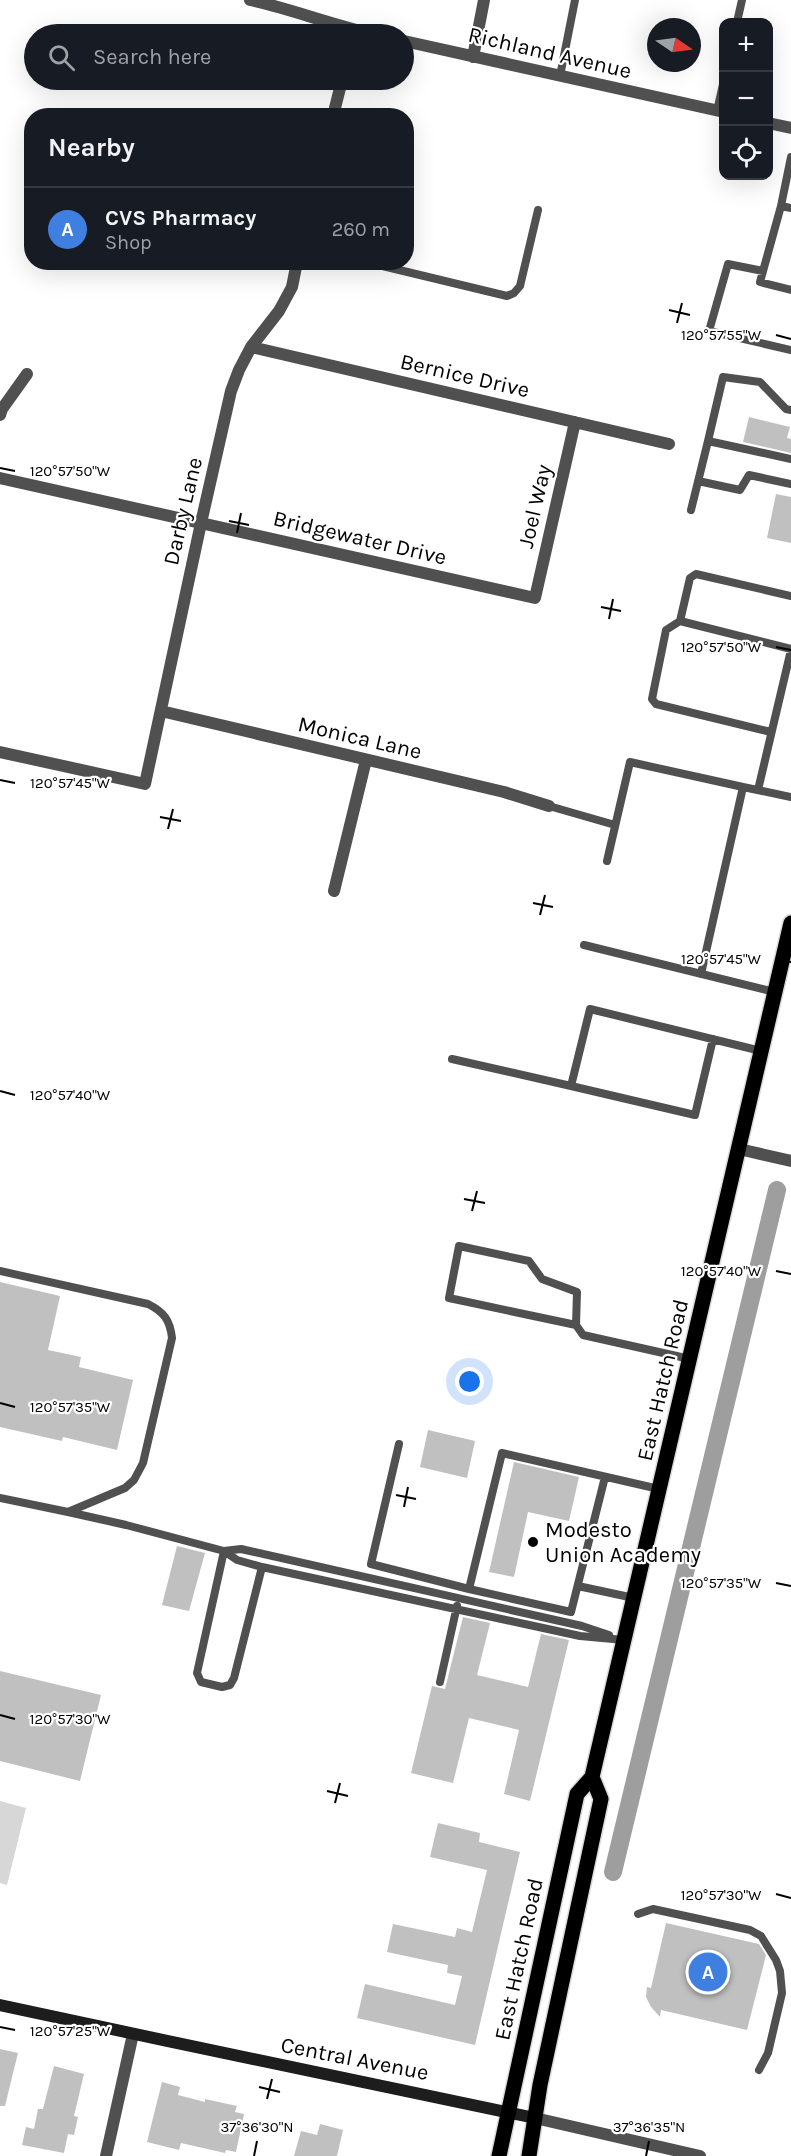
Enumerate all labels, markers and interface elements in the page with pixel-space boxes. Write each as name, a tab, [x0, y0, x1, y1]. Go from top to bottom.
north arrow	[647, 18, 701, 72]
map controls	[719, 18, 773, 180]
button: +	[719, 18, 773, 72]
street label: Richland Avenue	[466, 22, 634, 84]
search box	[24, 24, 414, 90]
icon: search	[45, 41, 78, 74]
text: Search here	[93, 44, 211, 70]
button: −	[719, 72, 773, 126]
button: locate	[719, 126, 773, 180]
text: Nearby	[48, 132, 135, 163]
text: CVS Pharmacy	[105, 205, 256, 231]
text: A	[61, 218, 74, 241]
text: 260 m	[332, 218, 390, 241]
text: Shop	[105, 231, 152, 254]
text: 120°57'55"W	[681, 326, 762, 344]
street label: Bernice Drive	[398, 348, 532, 403]
street label: Darby Lane	[158, 455, 208, 568]
text: 120°57'50"W	[30, 462, 111, 480]
street label: Joel Way	[513, 462, 557, 551]
street label: Bridgewater Drive	[271, 505, 449, 571]
text: 120°57'50"W	[681, 638, 762, 656]
street label: Monica Lane	[295, 711, 424, 765]
text: 120°57'45"W	[30, 774, 111, 792]
text: 120°57'45"W	[681, 950, 762, 968]
text: 120°57'40"W	[30, 1086, 111, 1104]
text: 120°57'40"W	[681, 1262, 762, 1280]
street label: East Hatch Road	[632, 1297, 694, 1464]
your location	[455, 1367, 484, 1396]
text: 120°57'35"W	[30, 1398, 111, 1416]
place label: Modesto Union Academy	[545, 1517, 701, 1568]
marker: Modesto Union Academy	[526, 1535, 540, 1549]
text: 120°57'35"W	[681, 1574, 762, 1592]
text: 120°57'30"W	[30, 1710, 111, 1728]
street label: East Hatch Road	[489, 1876, 549, 2043]
text: 120°57'30"W	[681, 1886, 762, 1904]
pin: A	[688, 1950, 728, 1994]
text: 120°57'25"W	[30, 2022, 111, 2040]
street label: Central Avenue	[279, 2032, 431, 2086]
text: 37°36'30"N	[220, 2118, 294, 2136]
text: 37°36'35"N	[613, 2118, 685, 2136]

